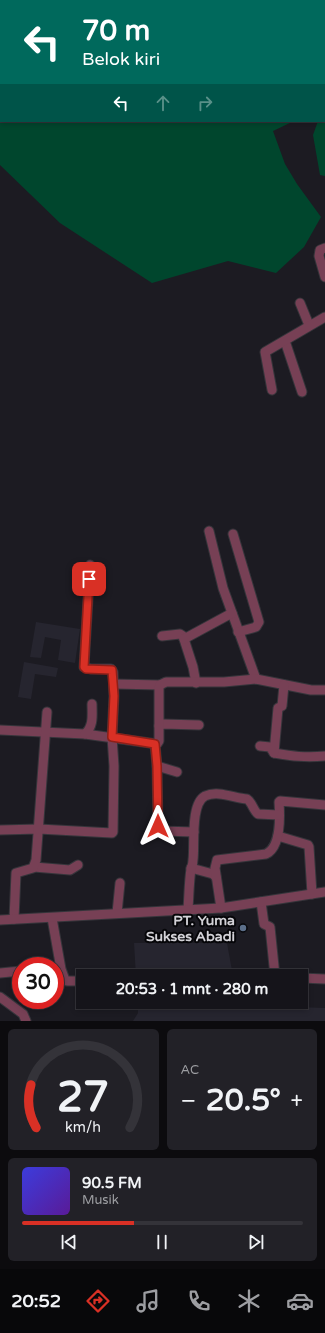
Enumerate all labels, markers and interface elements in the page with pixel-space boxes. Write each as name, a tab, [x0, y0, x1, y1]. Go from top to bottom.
text: 70 m	[82, 14, 150, 48]
icon: left	[16, 16, 68, 68]
text: Belok kiri	[82, 48, 160, 70]
icon: left	[110, 92, 132, 114]
icon: ahead	[152, 92, 174, 114]
icon: right	[194, 92, 216, 114]
pin	[72, 562, 106, 596]
icon: arrive	[78, 568, 100, 590]
position arrow	[137, 805, 179, 847]
place label: PT. Yuma Sukses Abadi	[146, 912, 235, 945]
marker: PT. Yuma Sukses Abadi	[238, 923, 248, 933]
speed limit sign: 30	[12, 957, 64, 1009]
text: 20:53 · 1 mnt · 280 m	[116, 980, 268, 998]
text: AC	[181, 1062, 199, 1078]
text: 27	[57, 1072, 109, 1122]
text: 20.5°	[206, 1082, 281, 1119]
text: −	[181, 1088, 196, 1114]
text: +	[291, 1088, 303, 1114]
text: km/h	[65, 1118, 101, 1135]
text: 90.5 FM	[82, 1174, 142, 1192]
text: Musik	[82, 1192, 119, 1208]
icon: previous	[58, 1231, 80, 1253]
icon: pause	[151, 1231, 173, 1253]
icon: next	[245, 1231, 267, 1253]
icon: directions	[84, 1287, 112, 1315]
icon: music	[134, 1287, 162, 1315]
icon: phone	[185, 1287, 213, 1315]
icon: climate	[235, 1287, 263, 1315]
icon: car	[286, 1287, 314, 1315]
text: 20:52	[11, 1290, 61, 1312]

